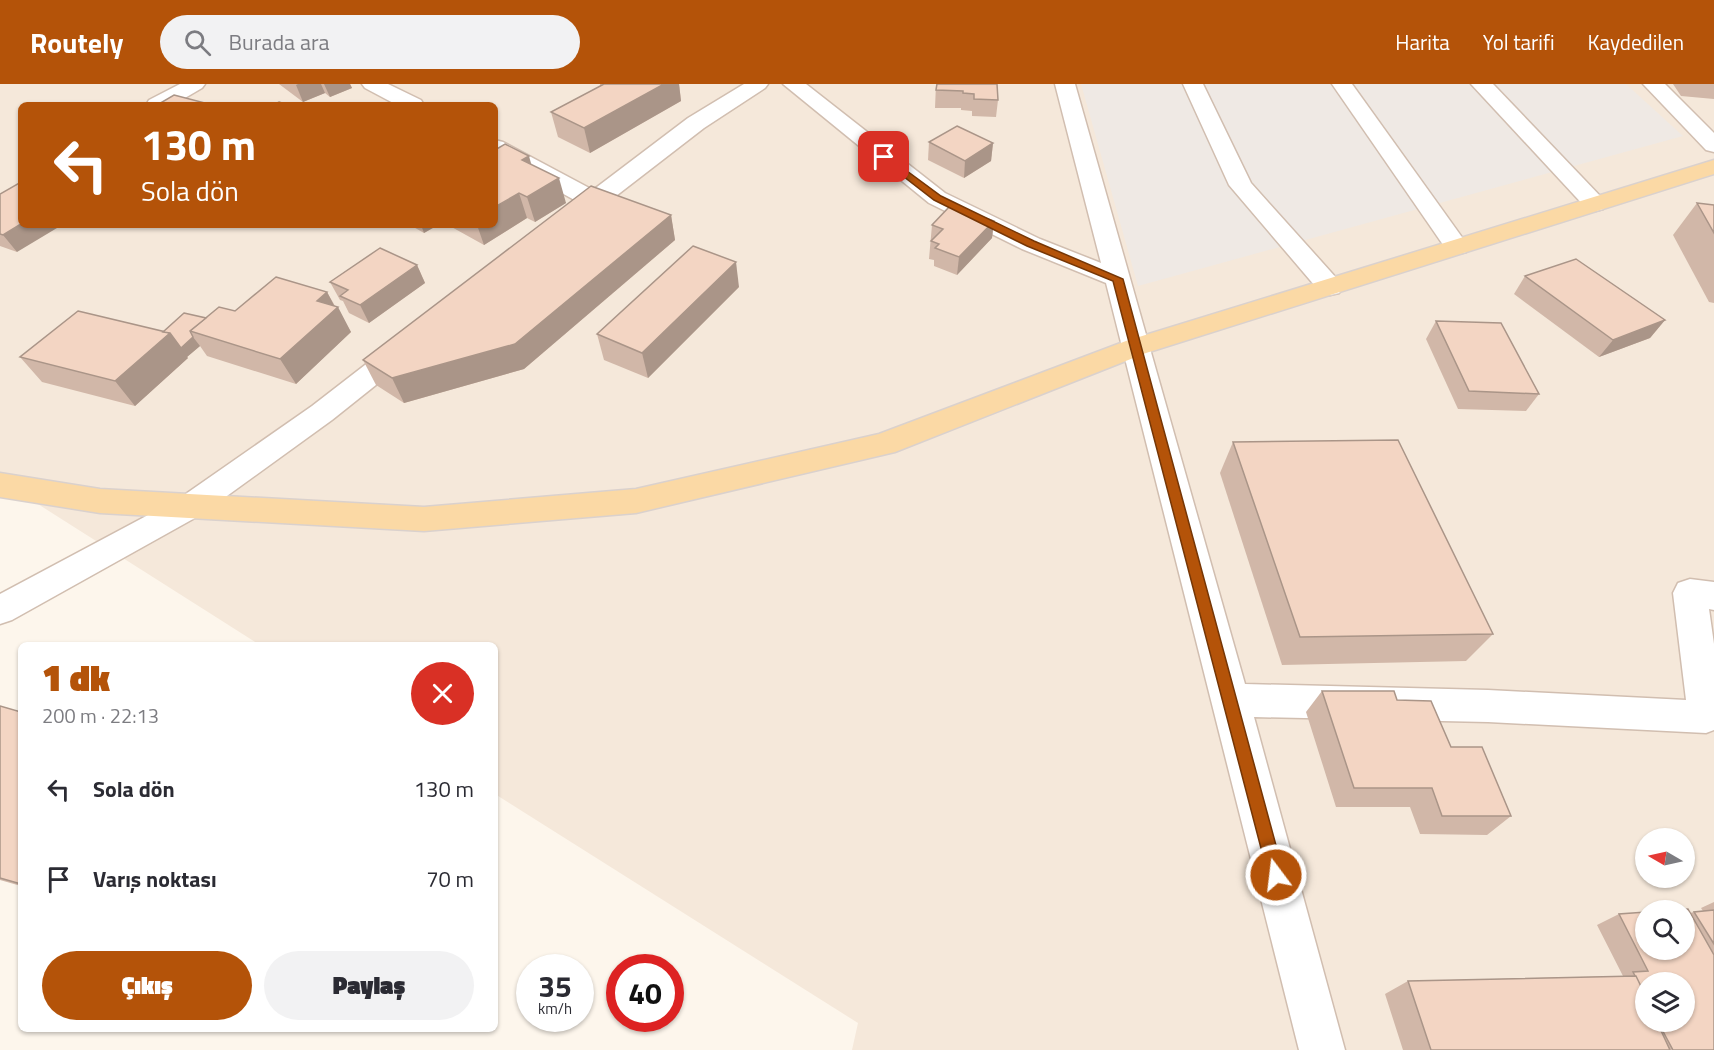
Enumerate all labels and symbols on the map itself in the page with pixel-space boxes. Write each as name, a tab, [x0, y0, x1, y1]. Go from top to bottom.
pin	[858, 131, 909, 182]
north arrow	[1635, 828, 1695, 888]
position arrow	[1244, 843, 1308, 907]
speed limit sign: 40	[606, 954, 684, 1032]

